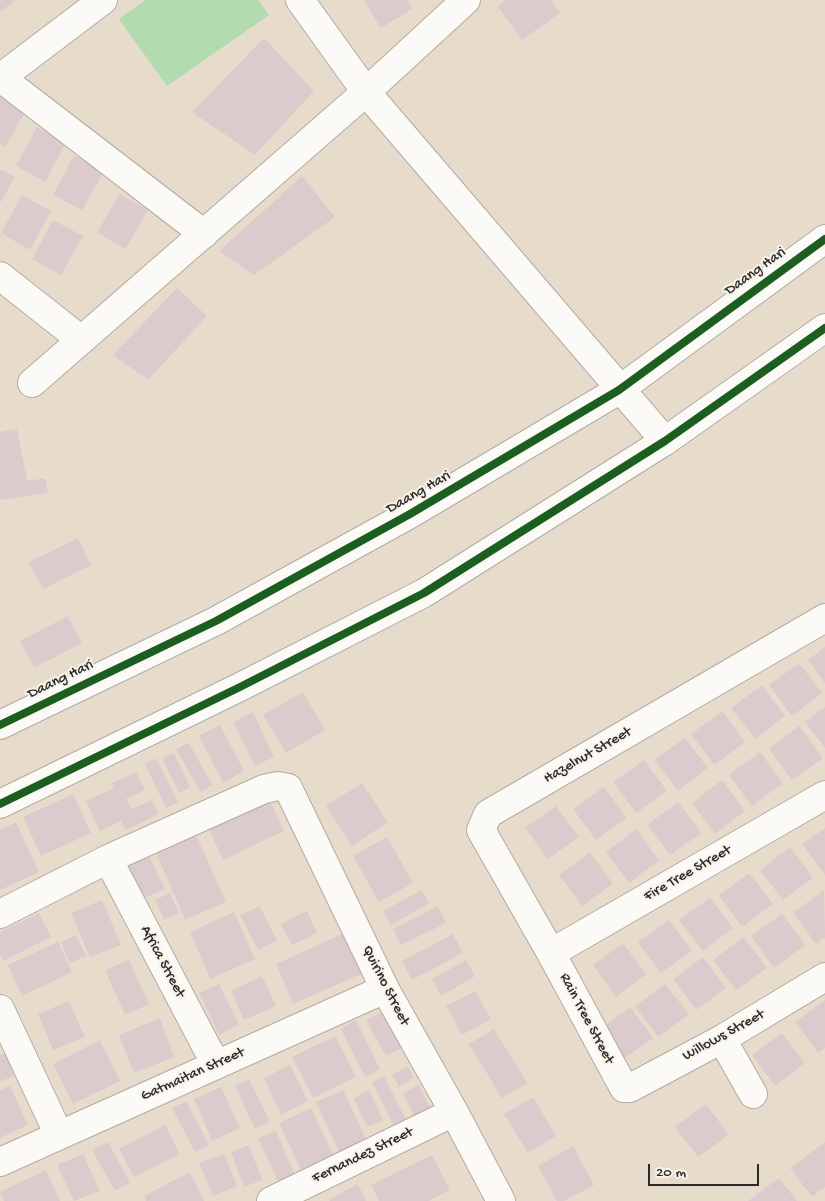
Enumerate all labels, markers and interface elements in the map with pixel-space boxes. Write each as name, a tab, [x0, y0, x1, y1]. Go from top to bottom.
street label: Daang Hari	[722, 244, 790, 300]
street label: Daang Hari	[384, 467, 454, 519]
street label: Daang Hari	[25, 656, 97, 704]
street label: Hazelnut Street	[541, 724, 635, 788]
street label: Fire Tree Street	[641, 842, 735, 906]
street label: Africa Street	[136, 923, 188, 1001]
street label: Quirino Street	[357, 943, 413, 1029]
street label: Rain Tree Street	[555, 971, 617, 1067]
street label: Willows Street	[680, 1006, 768, 1066]
street label: Gatmaitan Street	[139, 1044, 247, 1106]
street label: Fernandez Street	[310, 1124, 416, 1188]
scale bar	[650, 1154, 761, 1186]
text: 20 m	[656, 1164, 686, 1182]

